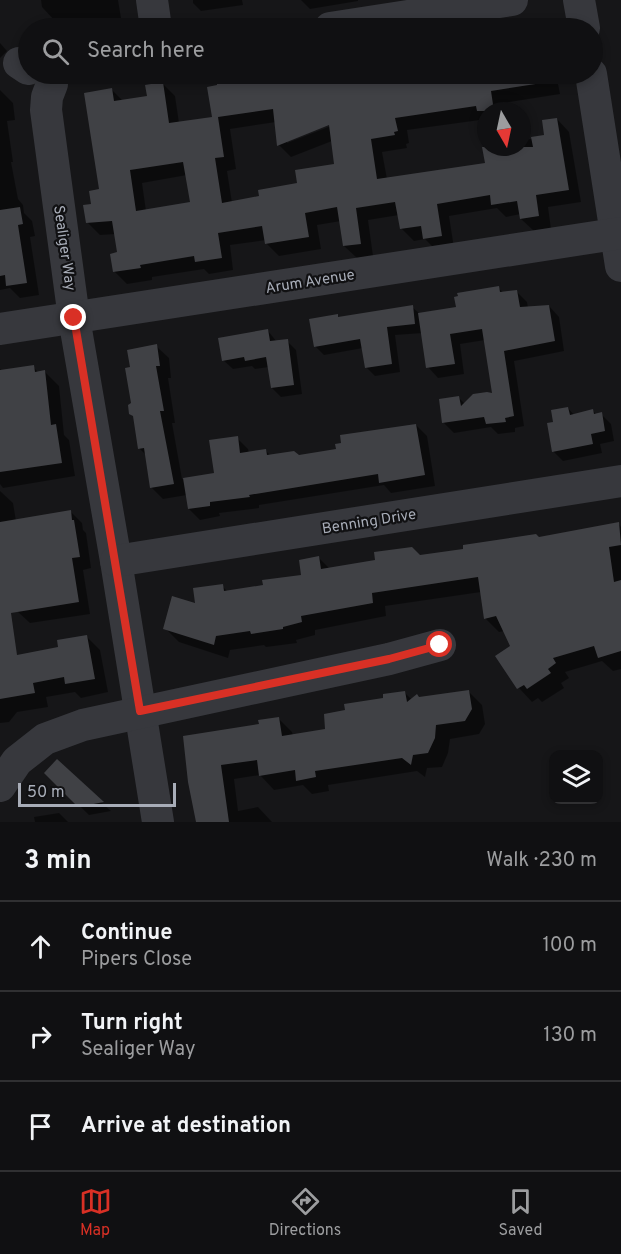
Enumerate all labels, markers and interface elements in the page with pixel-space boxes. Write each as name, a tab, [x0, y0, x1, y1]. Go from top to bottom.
search box	[18, 18, 603, 84]
icon: search	[39, 35, 72, 68]
text: Search here	[87, 38, 205, 65]
north arrow	[477, 102, 531, 156]
street label: Sealiger Way	[48, 204, 79, 292]
street label: Arum Avenue	[264, 266, 356, 299]
route end	[60, 304, 86, 330]
street label: Benning Drive	[321, 506, 418, 539]
route start	[426, 631, 452, 657]
map controls	[549, 750, 603, 804]
button: layers	[549, 750, 603, 804]
scale bar	[18, 780, 176, 808]
text: 50 m	[27, 783, 65, 803]
text: 3 min	[24, 845, 92, 878]
text: Walk · 230 m	[486, 848, 597, 874]
text: Continue	[81, 920, 172, 947]
icon: ahead	[24, 930, 57, 963]
text: 100 m	[542, 933, 597, 959]
text: Pipers Close	[81, 947, 192, 973]
text: Turn right	[81, 1010, 183, 1037]
icon: right	[24, 1020, 57, 1053]
text: 130 m	[543, 1023, 597, 1049]
text: Sealiger Way	[81, 1037, 196, 1063]
icon: arrive	[24, 1110, 57, 1143]
text: Arrive at destination	[81, 1113, 291, 1140]
tab: Map	[79, 1185, 112, 1241]
tab: Directions	[269, 1185, 341, 1241]
tab: Saved	[498, 1185, 542, 1241]

